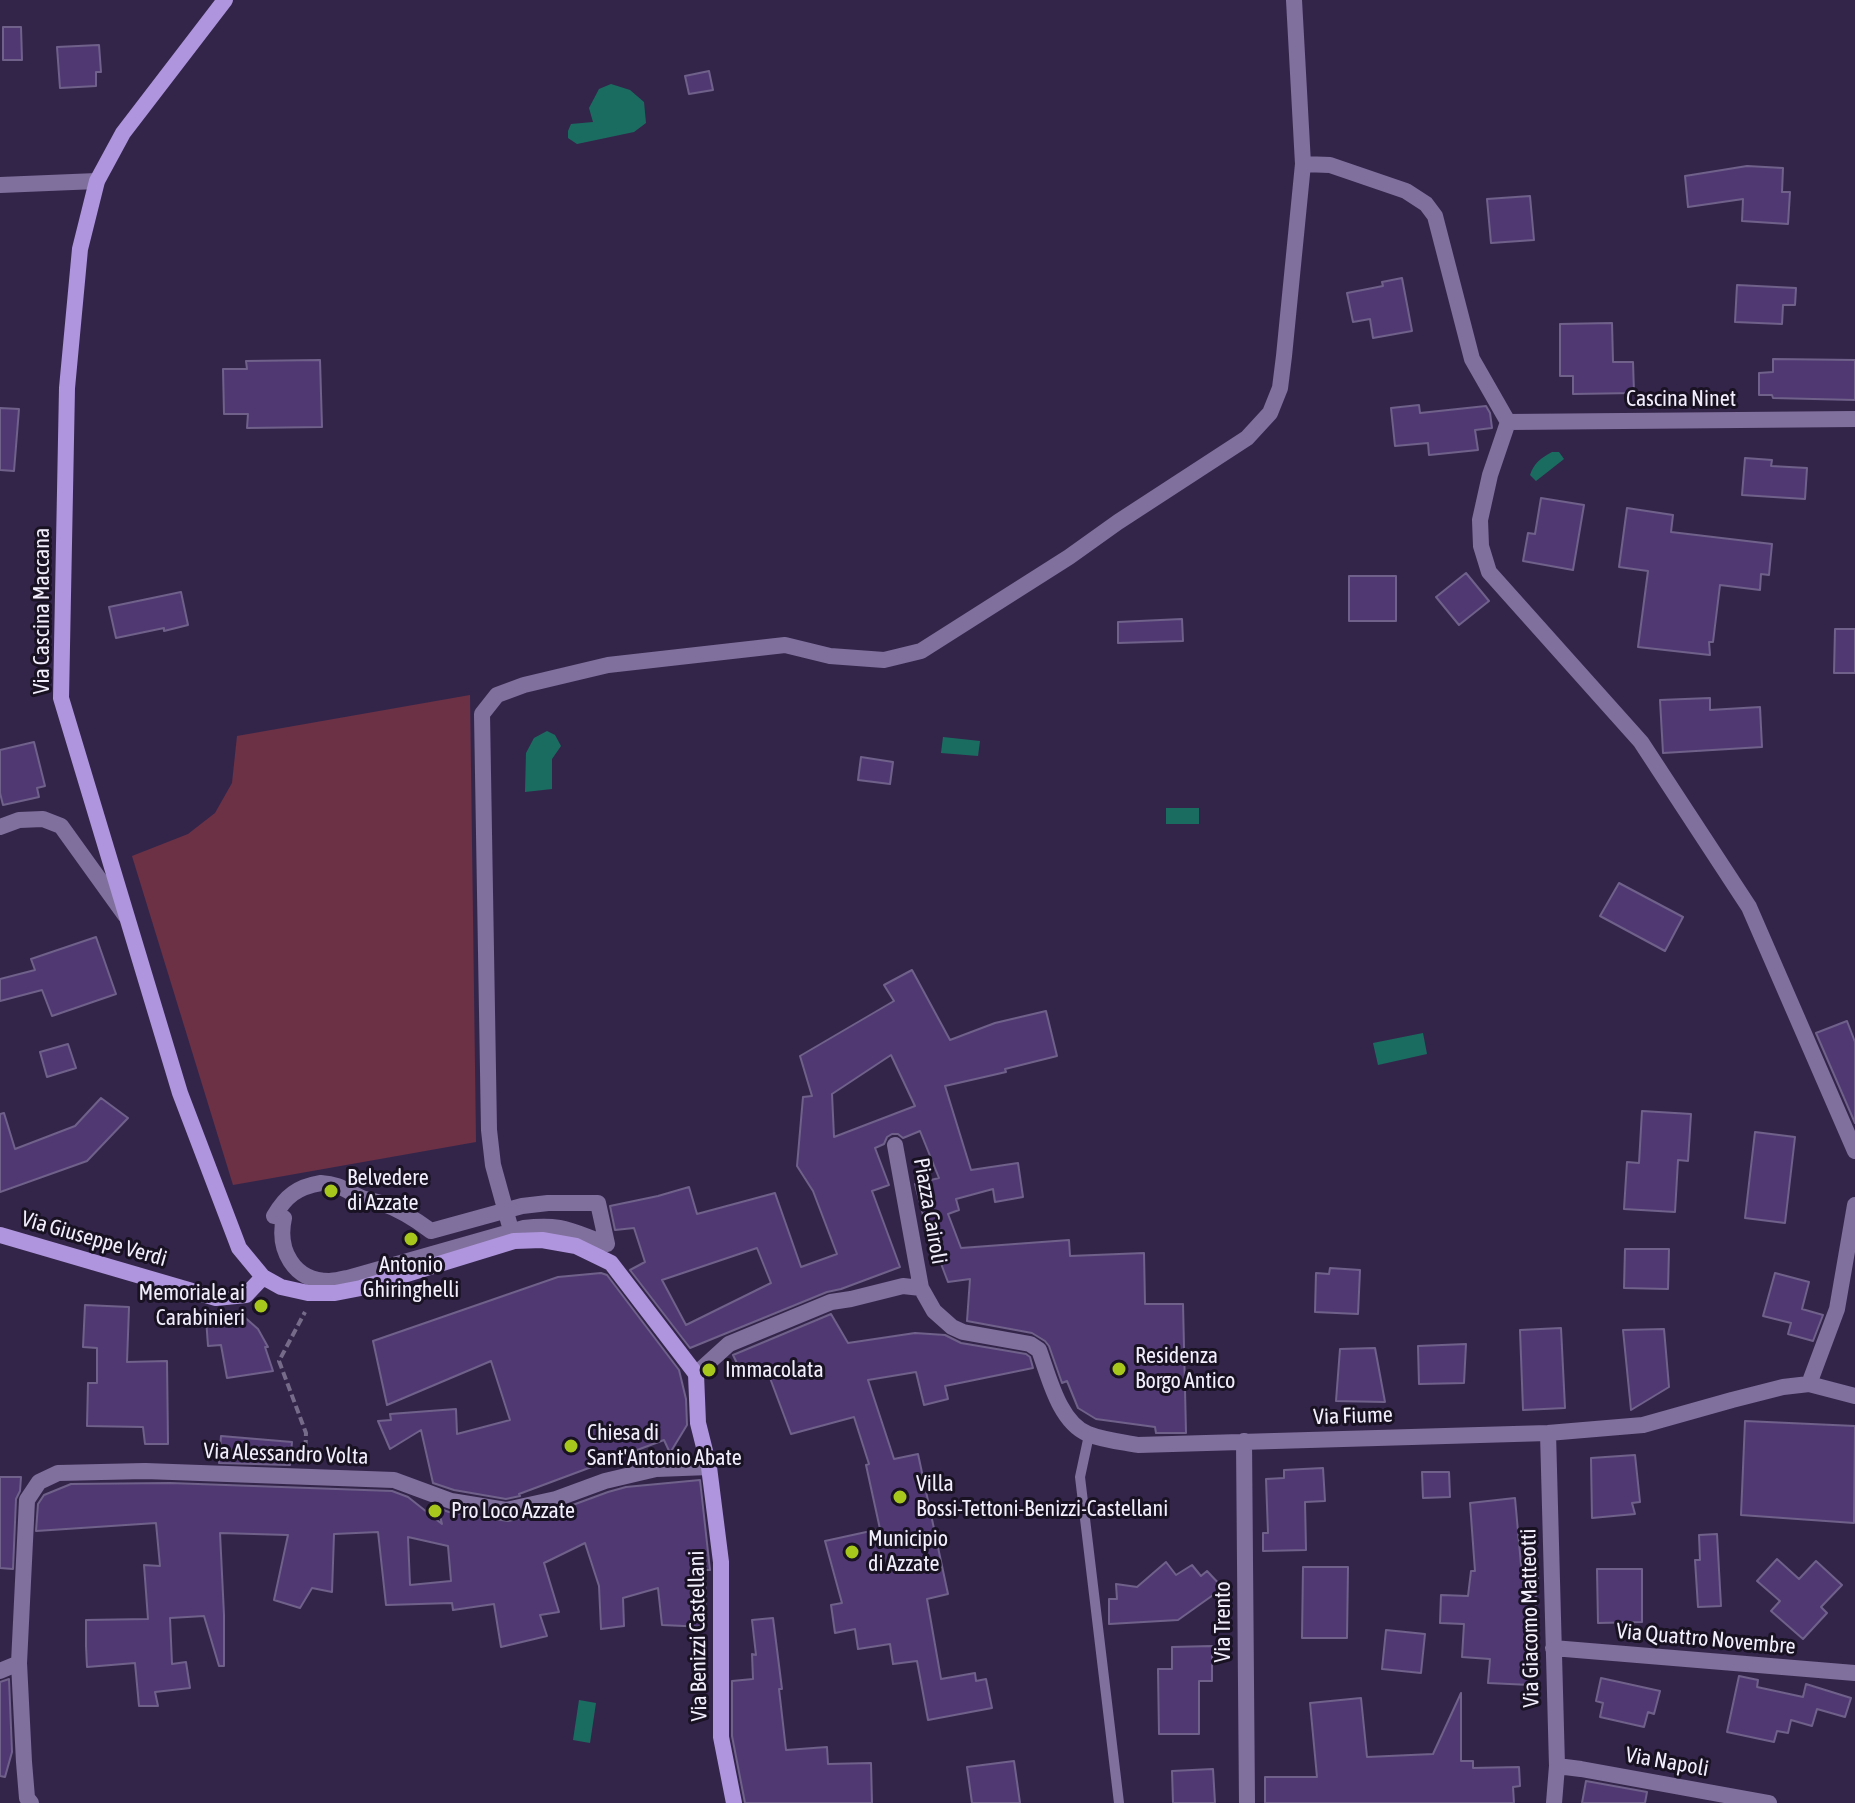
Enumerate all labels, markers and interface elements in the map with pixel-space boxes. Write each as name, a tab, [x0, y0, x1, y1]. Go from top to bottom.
street label: Cascina Ninet	[1626, 386, 1736, 412]
street label: Via Cascina Maccana	[29, 528, 55, 694]
street label: Piazza Cairoli	[908, 1156, 952, 1266]
place label: Belvedere di Azzate	[347, 1165, 429, 1216]
marker: Belvedere di Azzate	[322, 1182, 340, 1200]
street label: Via Giuseppe Verdi	[18, 1206, 170, 1272]
marker: Antonio Ghiringhelli	[402, 1230, 420, 1248]
place label: Antonio Ghiringhelli	[363, 1252, 459, 1304]
place label: Memoriale ai Carabinieri	[138, 1280, 245, 1332]
marker: Memoriale ai Carabinieri	[252, 1297, 270, 1315]
place label: Residenza Borgo Antico	[1135, 1343, 1235, 1394]
place label: Immacolata	[725, 1357, 824, 1383]
marker: Residenza Borgo Antico	[1110, 1360, 1128, 1378]
marker: Immacolata	[700, 1361, 718, 1379]
street label: Via Fiume	[1313, 1401, 1393, 1431]
place label: Chiesa di Sant'Antonio Abate	[587, 1420, 742, 1472]
marker: Chiesa di Sant'Antonio Abate	[562, 1437, 580, 1455]
street label: Via Alessandro Volta	[203, 1438, 369, 1470]
place label: Villa Bossi-Tettoni-Benizzi-Castellani	[916, 1471, 1168, 1522]
marker: Villa Bossi-Tettoni-Benizzi-Castellani	[891, 1488, 909, 1506]
place label: Pro Loco Azzate	[451, 1498, 575, 1524]
marker: Pro Loco Azzate	[426, 1502, 444, 1520]
place label: Municipio di Azzate	[868, 1526, 948, 1578]
street label: Via Giacomo Matteotti	[1515, 1528, 1545, 1708]
marker: Municipio di Azzate	[843, 1543, 861, 1561]
street label: Via Benizzi Castellani	[683, 1550, 713, 1722]
street label: Via Trento	[1210, 1581, 1236, 1663]
street label: Via Quattro Novembre	[1615, 1618, 1797, 1660]
street label: Via Napoli	[1623, 1742, 1711, 1782]

